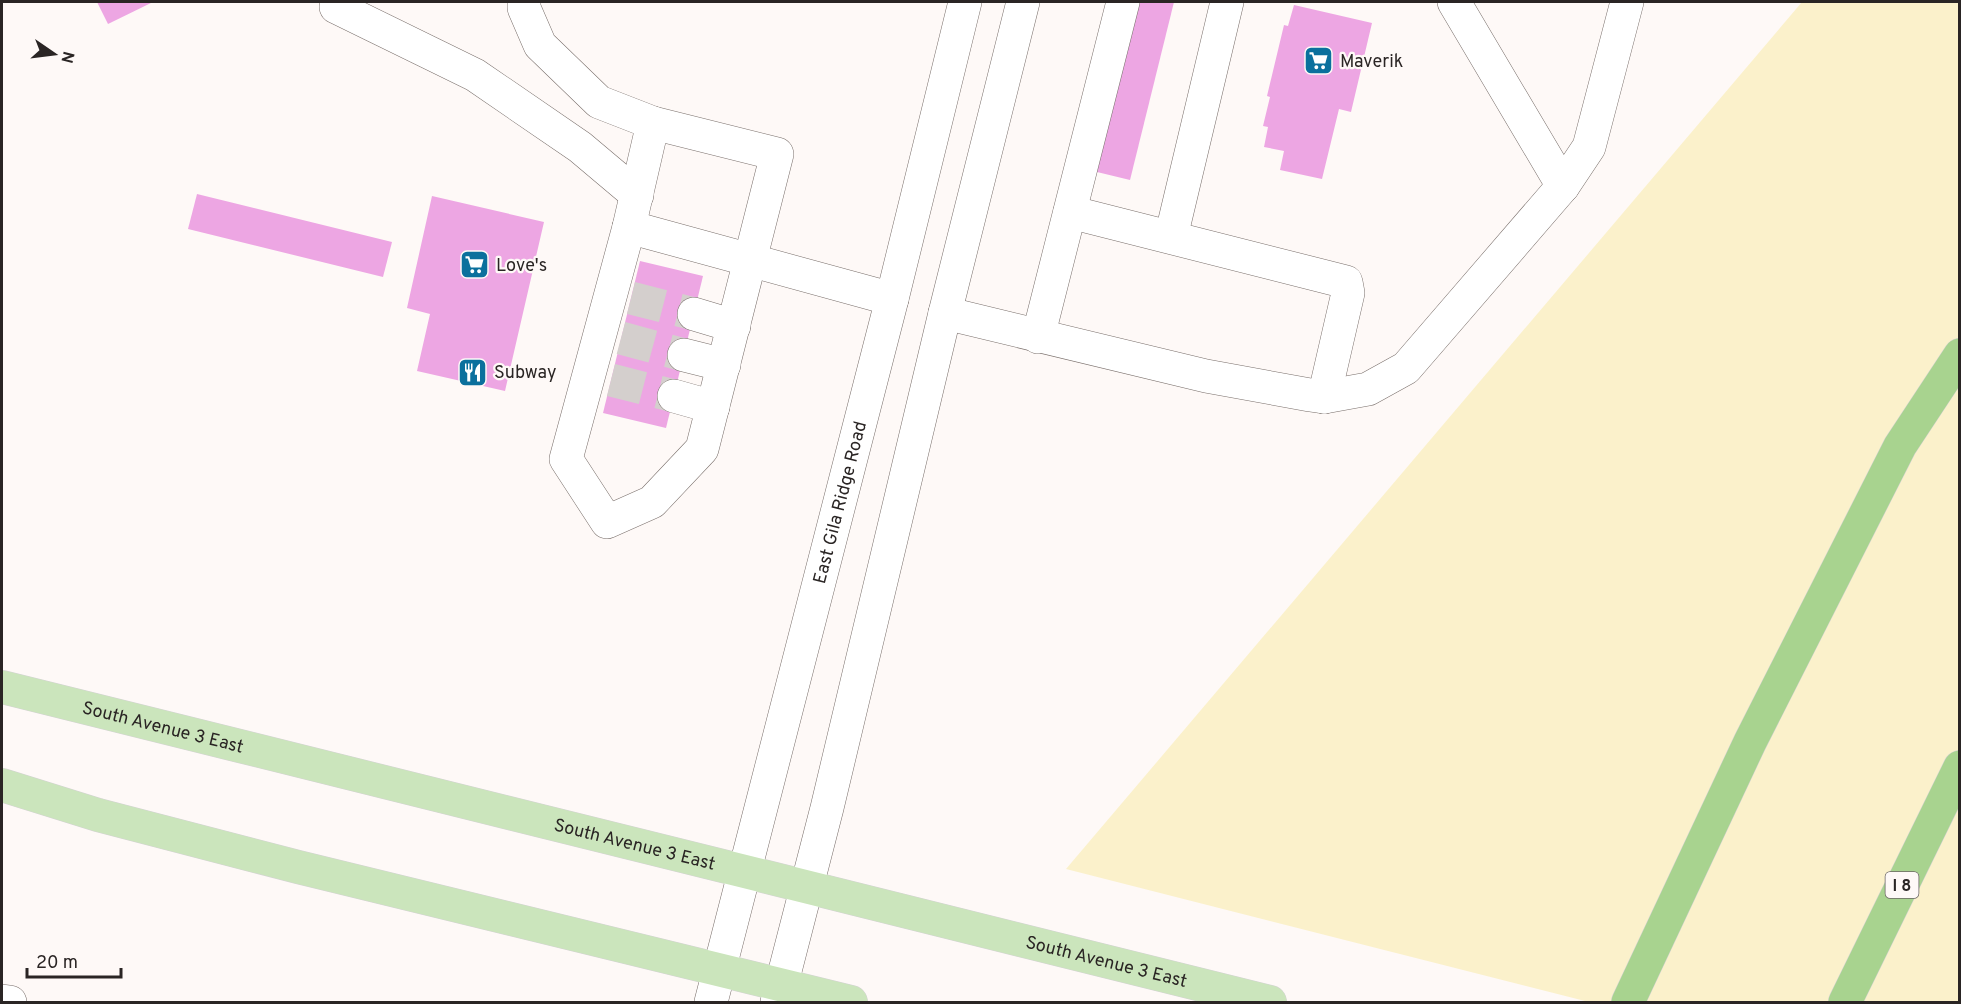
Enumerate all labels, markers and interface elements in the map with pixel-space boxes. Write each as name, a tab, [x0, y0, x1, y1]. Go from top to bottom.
north arrow	[24, 24, 84, 84]
supermarket icon: Maverik	[1303, 45, 1335, 77]
text: N	[56, 49, 78, 65]
place label: Maverik	[1340, 51, 1403, 74]
supermarket icon: Love's	[459, 249, 491, 281]
place label: Love's	[496, 255, 547, 278]
restaurant icon: Subway	[457, 356, 489, 388]
place label: Subway	[494, 362, 557, 385]
street label: East Gila Ridge Road	[809, 419, 873, 587]
street label: South Avenue 3 East	[80, 697, 246, 760]
street label: South Avenue 3 East	[551, 815, 718, 877]
road number: I 8	[1886, 872, 1918, 898]
street label: South Avenue 3 East	[1023, 932, 1189, 994]
scale bar	[27, 941, 122, 979]
text: 20 m	[36, 952, 78, 975]

